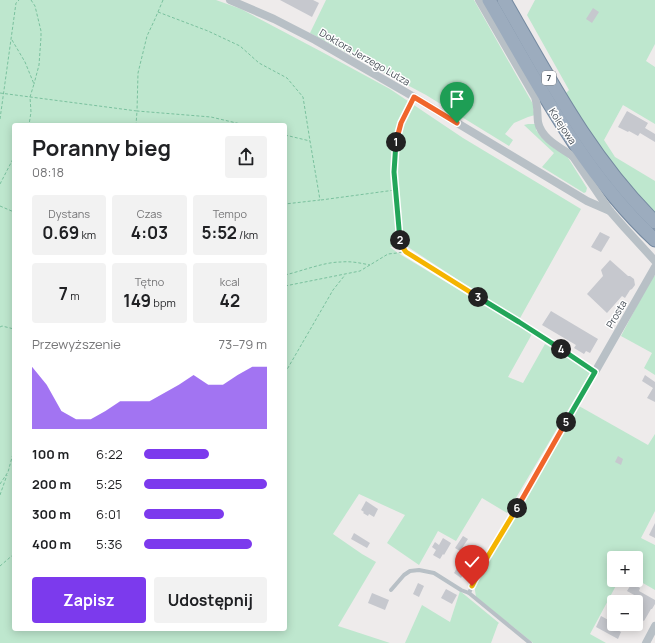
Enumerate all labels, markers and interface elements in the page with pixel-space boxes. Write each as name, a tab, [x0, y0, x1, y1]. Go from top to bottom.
street label: Doktora Jerzego Lutza	[317, 25, 413, 89]
road number: 7	[542, 71, 556, 85]
pin	[440, 82, 474, 123]
icon: arrive	[446, 88, 468, 110]
street label: Kolejowa	[546, 105, 580, 147]
pin: 1	[386, 132, 406, 152]
text: Poranny bieg	[32, 133, 171, 163]
text: 1	[394, 134, 398, 149]
button: share	[225, 136, 267, 178]
text: 08:18	[32, 163, 64, 181]
text: Dystans	[48, 206, 90, 221]
text: Czas	[137, 206, 162, 221]
text: Tempo	[213, 206, 247, 221]
text: 0.69	[42, 221, 79, 244]
text: 4:03	[131, 221, 168, 244]
text: 5:52	[201, 221, 237, 244]
text: km	[79, 227, 96, 242]
text: /km	[237, 227, 258, 242]
pin: 2	[390, 230, 410, 250]
text: 2	[397, 232, 403, 247]
text: Tętno	[135, 274, 164, 289]
text: kcal	[220, 274, 240, 289]
text: 7	[59, 282, 68, 305]
pin: 3	[468, 287, 488, 307]
text: m	[68, 288, 79, 303]
text: 149	[123, 289, 151, 312]
text: 42	[220, 289, 240, 312]
text: 3	[475, 289, 481, 304]
text: bpm	[151, 295, 176, 310]
street label: Prosta	[602, 297, 630, 331]
text: Przewyższenie	[32, 335, 121, 353]
text: 73–79 m	[218, 335, 267, 353]
pin: 4	[551, 339, 571, 359]
text: 4	[558, 341, 564, 356]
pin: 5	[556, 412, 576, 432]
text: 5	[563, 414, 569, 429]
text: 100 m	[32, 445, 69, 463]
text: 6:22	[96, 445, 123, 463]
text: 200 m	[32, 475, 71, 493]
text: 5:25	[96, 475, 122, 493]
pin: 6	[507, 498, 527, 518]
text: 6	[514, 500, 520, 515]
text: 300 m	[32, 505, 71, 523]
text: 6:01	[96, 505, 121, 523]
text: 400 m	[32, 535, 71, 553]
text: 5:36	[96, 535, 123, 553]
pin	[455, 545, 489, 586]
icon: check	[461, 551, 483, 573]
map controls	[607, 551, 643, 631]
button: +	[607, 551, 643, 587]
button: Zapisz	[32, 577, 146, 623]
button: Udostępnij	[154, 577, 267, 623]
button: −	[607, 595, 643, 631]

